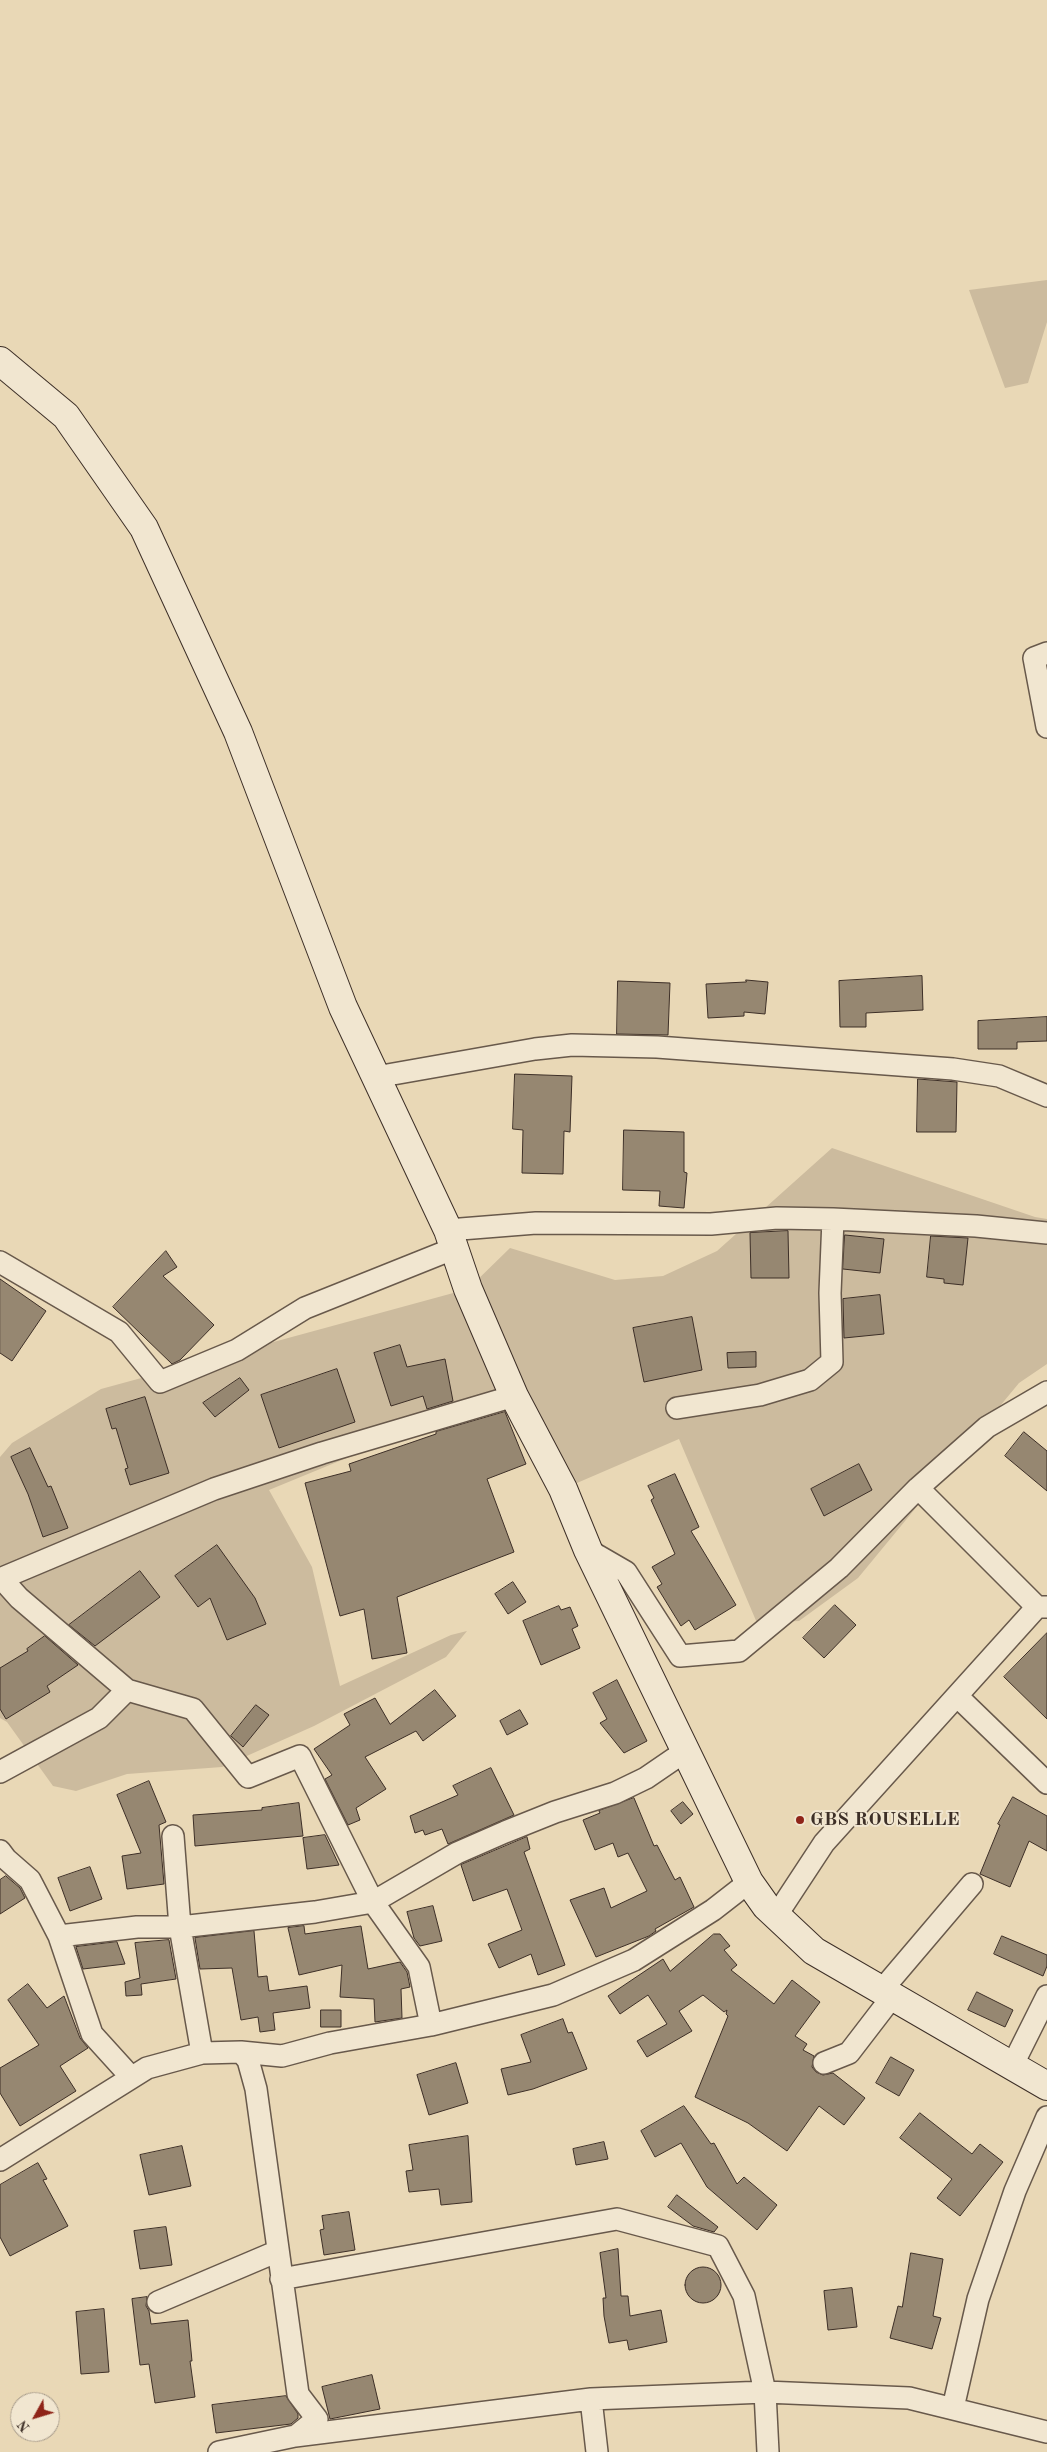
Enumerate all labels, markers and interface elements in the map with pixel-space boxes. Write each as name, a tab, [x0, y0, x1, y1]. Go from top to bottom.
place label: GBS ROUSELLE	[810, 1809, 960, 1831]
marker: GBS ROUSELLE	[794, 1814, 806, 1826]
north arrow	[10, 2392, 60, 2442]
text: N	[15, 2417, 33, 2434]

